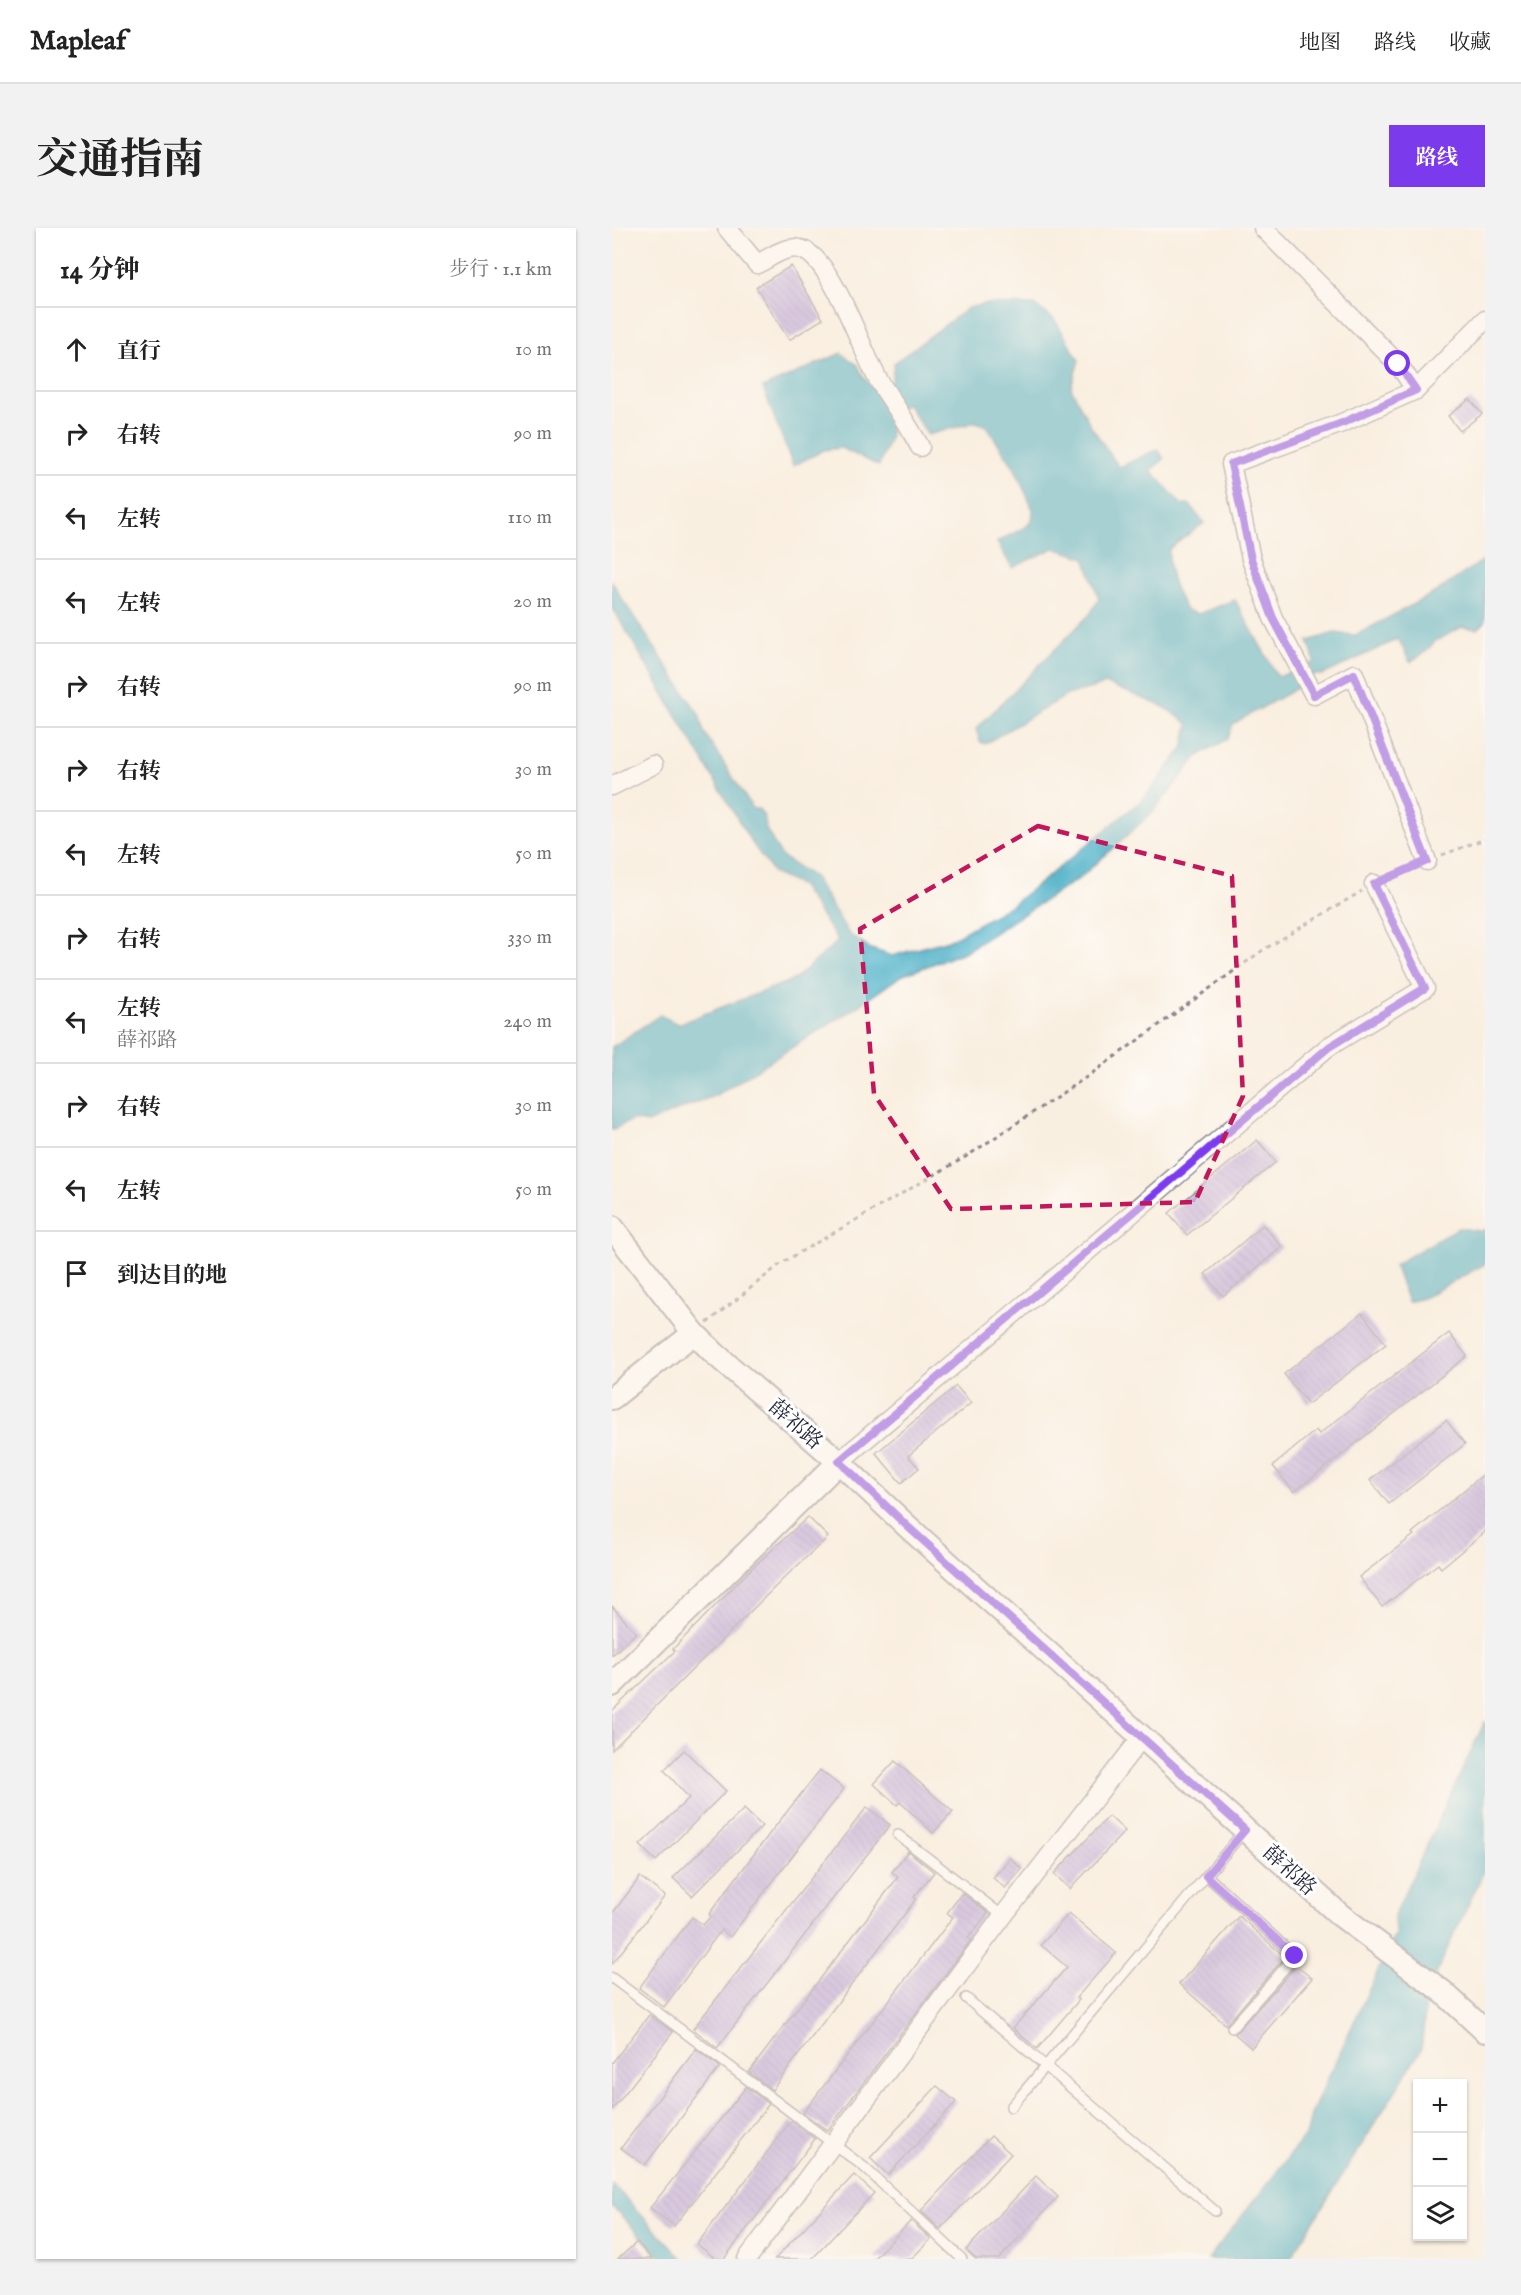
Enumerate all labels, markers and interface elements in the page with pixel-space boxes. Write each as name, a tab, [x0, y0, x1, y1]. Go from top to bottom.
text: Mapleaf	[30, 24, 126, 59]
text: 地图	[1299, 30, 1341, 57]
text: 路线	[1374, 30, 1416, 57]
text: 收藏	[1449, 30, 1491, 57]
button: 路线	[1389, 125, 1485, 187]
text: 交通指南	[36, 135, 204, 188]
text: 14 分钟	[60, 254, 140, 287]
text: 步行 · 1.1 km	[449, 257, 552, 282]
icon: ahead	[60, 333, 93, 366]
text: 10 m	[515, 337, 552, 362]
text: 直行	[117, 338, 161, 366]
route start	[1384, 350, 1410, 376]
icon: right	[60, 417, 93, 450]
text: 90 m	[514, 421, 552, 446]
text: 右转	[117, 422, 161, 450]
icon: left	[60, 501, 93, 534]
text: 110 m	[508, 505, 552, 530]
text: 左转	[117, 506, 161, 534]
icon: left	[60, 585, 93, 618]
text: 20 m	[513, 589, 552, 614]
text: 左转	[117, 590, 161, 618]
icon: right	[60, 669, 93, 702]
text: 90 m	[514, 673, 552, 698]
text: 右转	[117, 674, 161, 702]
icon: right	[60, 753, 93, 786]
text: 30 m	[515, 757, 552, 782]
text: 右转	[117, 758, 161, 786]
icon: left	[60, 837, 93, 870]
text: 50 m	[515, 841, 552, 866]
text: 左转	[117, 842, 161, 870]
icon: right	[60, 921, 93, 954]
text: 330 m	[507, 925, 552, 950]
text: 右转	[117, 926, 161, 954]
text: 左转	[117, 995, 161, 1023]
icon: left	[60, 1005, 93, 1038]
text: 240 m	[503, 1009, 552, 1034]
text: 薛祁路	[117, 1028, 177, 1053]
icon: right	[60, 1089, 93, 1122]
text: 30 m	[515, 1093, 552, 1118]
text: 右转	[117, 1094, 161, 1122]
icon: left	[60, 1173, 93, 1206]
text: 50 m	[515, 1177, 552, 1202]
text: 左转	[117, 1178, 161, 1206]
icon: arrive	[60, 1257, 93, 1290]
text: 到达目的地	[117, 1262, 227, 1290]
street label: 薛祁路	[762, 1394, 828, 1456]
street label: 薛祁路	[1257, 1840, 1321, 1902]
route end	[1281, 1942, 1307, 1968]
map controls	[1413, 2079, 1467, 2241]
button: +	[1413, 2079, 1467, 2133]
button: −	[1413, 2133, 1467, 2187]
button: layers	[1413, 2187, 1467, 2241]

